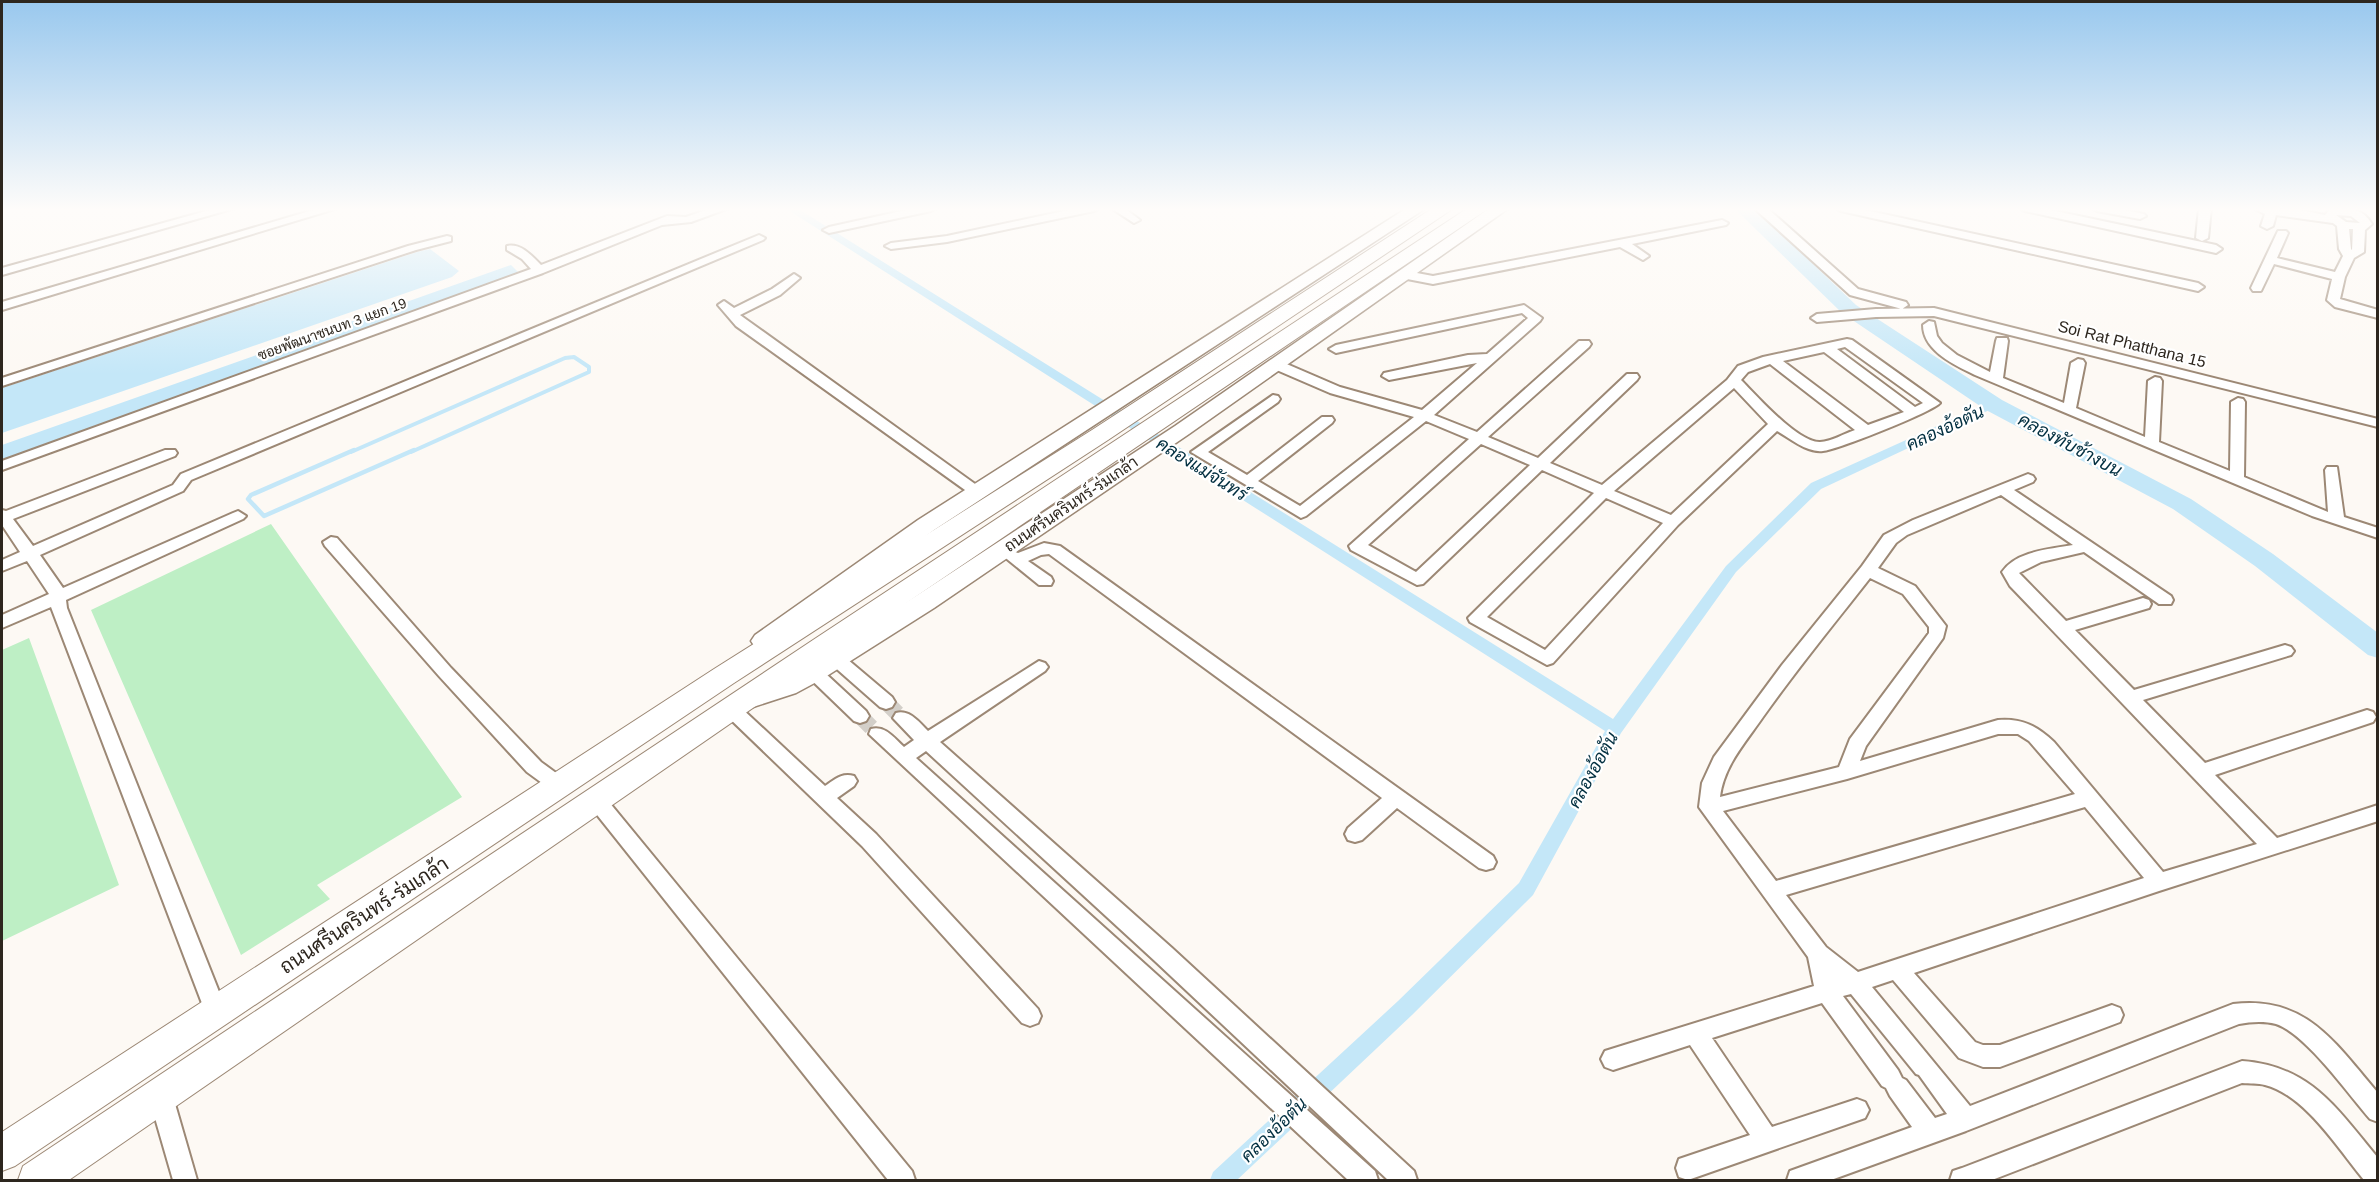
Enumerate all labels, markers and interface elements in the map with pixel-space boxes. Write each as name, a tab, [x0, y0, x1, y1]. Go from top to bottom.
street label: ซอยพัฒนาชนบท 3 แยก 19	[255, 295, 409, 363]
street label: Soi Rat Phatthana 15	[2056, 317, 2208, 371]
water label: คลองอ้อตัน	[1902, 399, 1988, 455]
water label: คลองทับช้างบน	[2015, 408, 2127, 481]
water label: คลองแม่จันทร์	[1153, 431, 1255, 507]
street label: ถนนศรีนครินทร์-ร่มเกล้า	[999, 450, 1141, 555]
water label: คลองอ้อตัน	[1562, 727, 1622, 811]
street label: ถนนศรีนครินทร์-ร่มเกล้า	[274, 850, 452, 978]
water label: คลองอ้อตัน	[1236, 1092, 1311, 1166]

